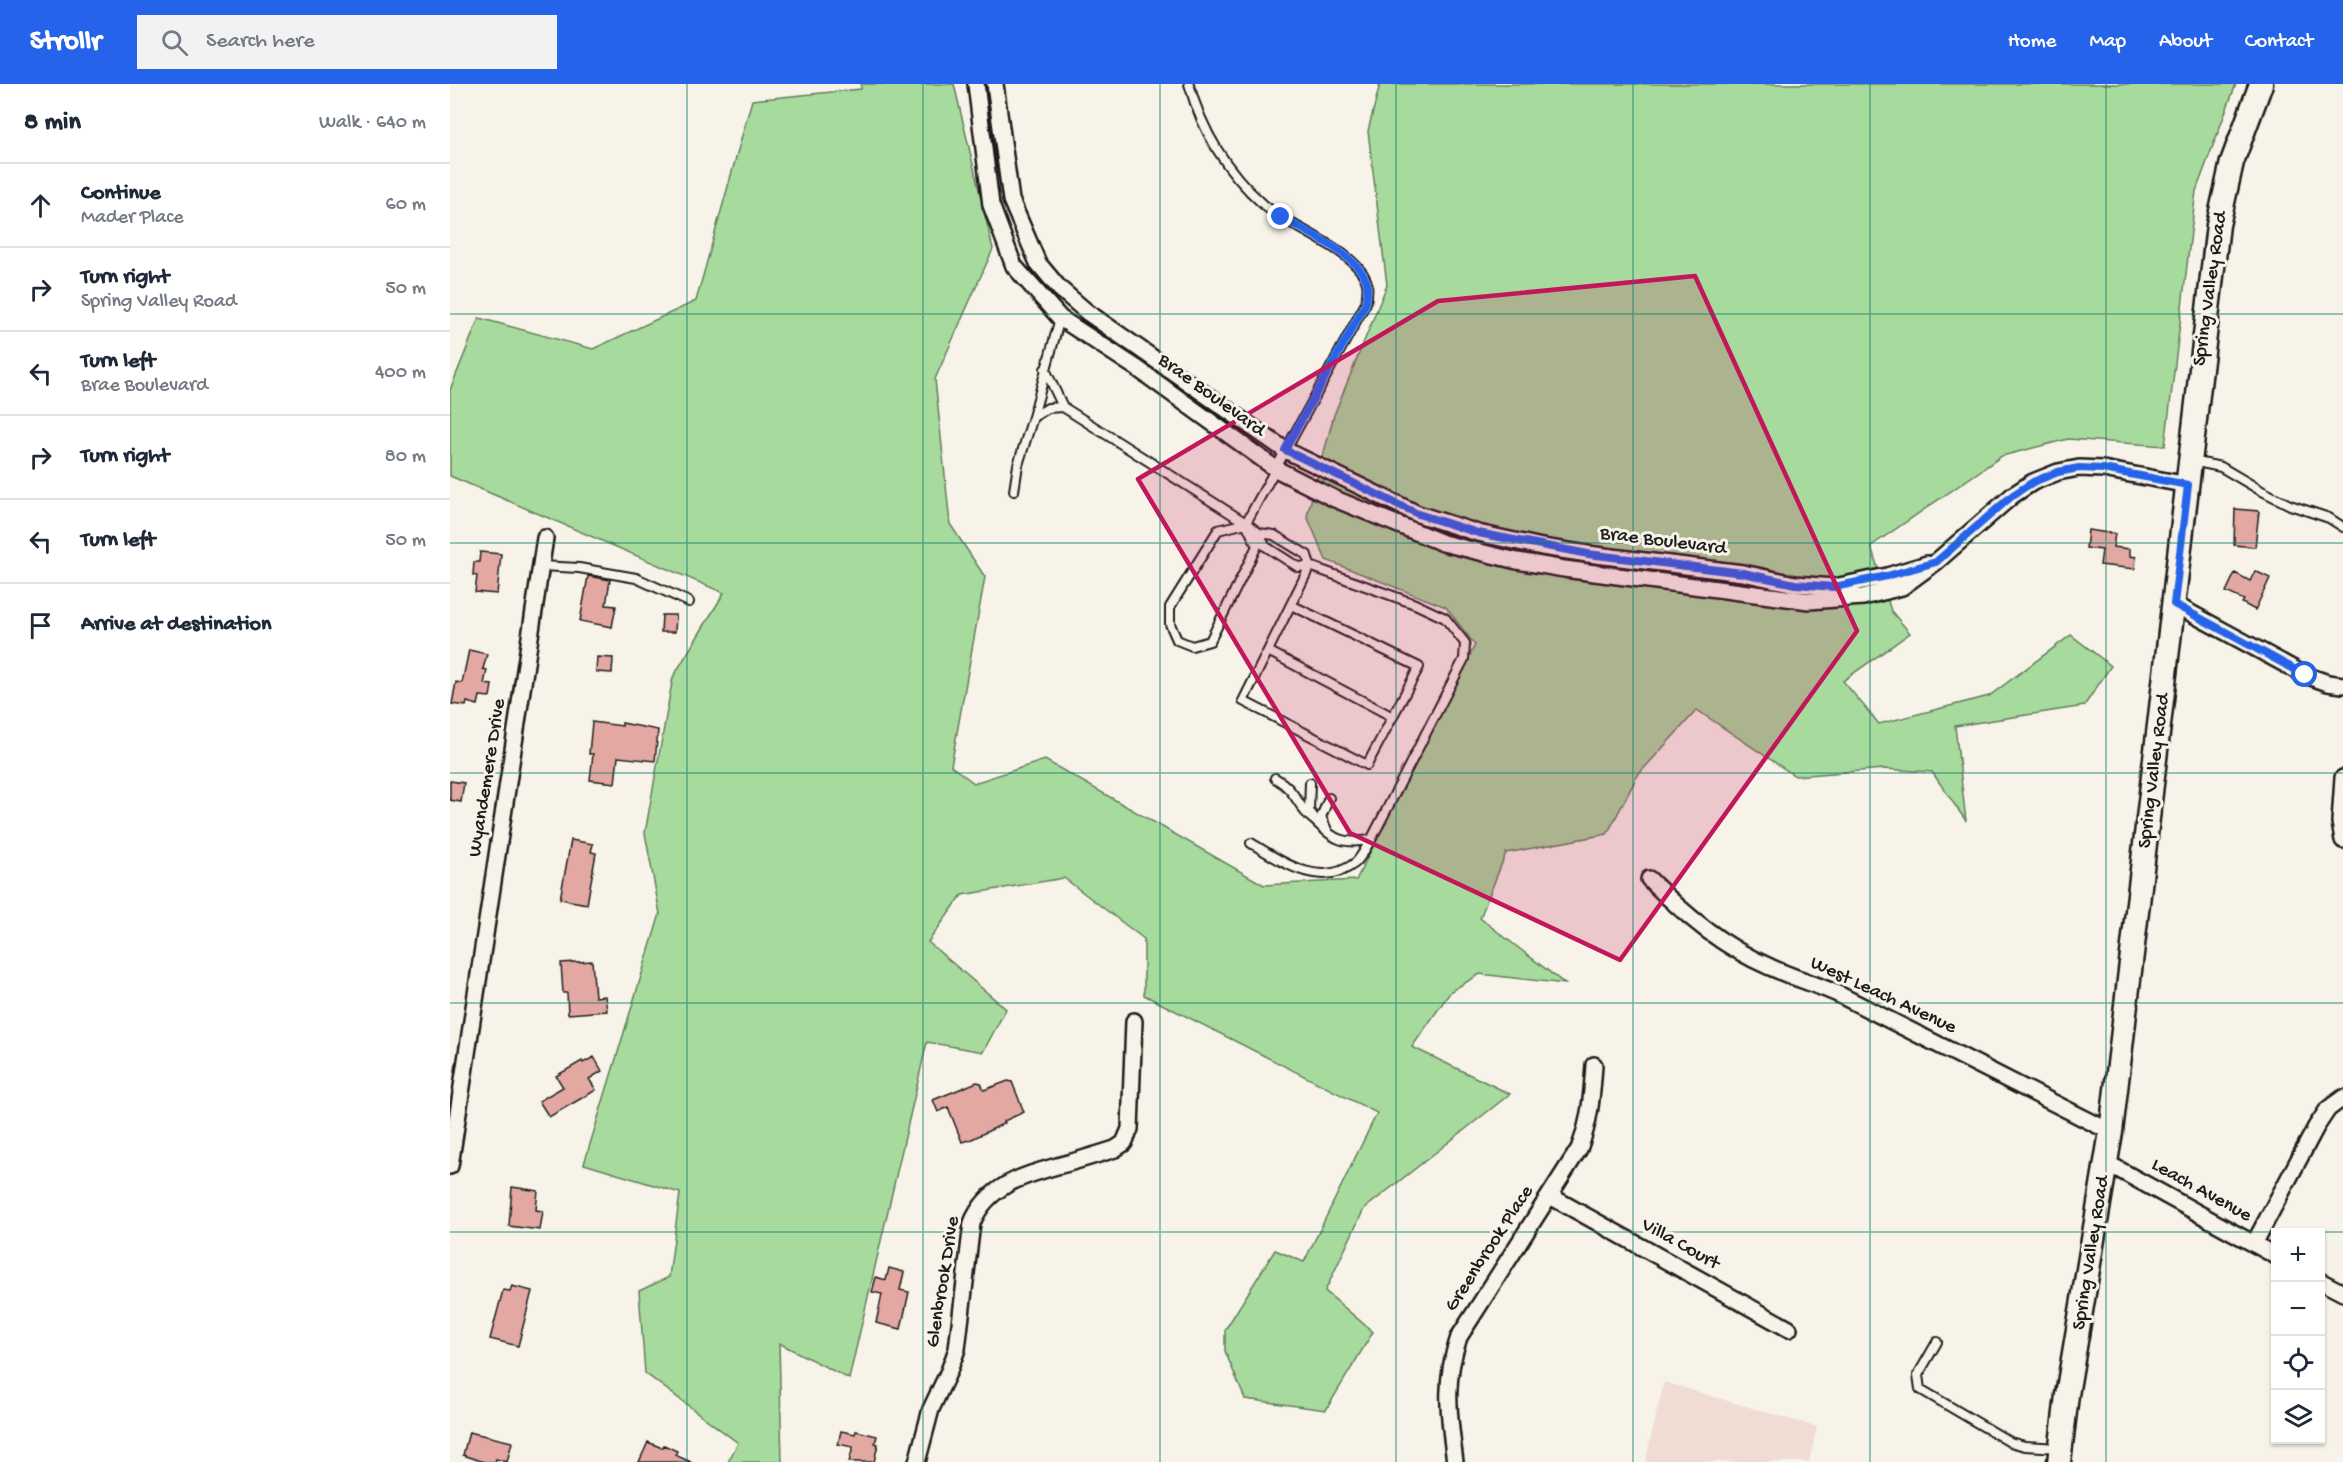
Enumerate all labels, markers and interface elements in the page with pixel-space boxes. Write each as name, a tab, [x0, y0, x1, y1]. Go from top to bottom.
search box	[137, 15, 557, 69]
text: Strollr	[30, 26, 101, 59]
icon: search	[158, 26, 191, 59]
text: Search here	[206, 29, 315, 55]
text: Home	[2008, 30, 2056, 55]
text: Map	[2089, 30, 2126, 55]
text: About	[2159, 30, 2212, 55]
text: Contact	[2245, 30, 2313, 55]
text: 8 min	[24, 108, 81, 139]
text: Walk · 640 m	[319, 112, 426, 135]
text: Continue	[81, 181, 161, 207]
icon: ahead	[24, 189, 57, 222]
text: 60 m	[386, 194, 426, 217]
route end	[1267, 203, 1293, 229]
text: Mader Place	[81, 207, 184, 230]
street label: Spring Valley Road	[2189, 208, 2234, 368]
text: Turn right	[81, 265, 169, 291]
icon: right	[24, 273, 57, 306]
text: 50 m	[385, 278, 426, 301]
text: Spring Valley Road	[81, 291, 237, 314]
text: Turn left	[81, 349, 155, 375]
street label: Brae Boulevard	[1152, 349, 1271, 444]
icon: left	[24, 357, 57, 390]
text: 400 m	[375, 362, 426, 385]
text: Brae Boulevard	[81, 375, 208, 398]
icon: right	[24, 441, 57, 474]
text: Turn right	[81, 444, 169, 470]
text: 80 m	[385, 446, 426, 469]
street label: Brae Boulevard	[1598, 523, 1730, 561]
icon: left	[24, 525, 57, 558]
text: Turn left	[81, 528, 155, 554]
text: 50 m	[385, 530, 426, 553]
icon: arrive	[24, 609, 57, 642]
text: Arrive at destination	[81, 612, 271, 638]
route start	[2291, 661, 2317, 687]
street label: Spring Valley Road	[2134, 690, 2176, 850]
street label: Wyandemere Drive	[464, 697, 512, 859]
street label: West Leach Avenue	[1806, 952, 1960, 1040]
street label: Leach Avenue	[2147, 1154, 2256, 1228]
street label: Spring Valley Road	[2068, 1172, 2116, 1332]
street label: Greenbrook Place	[1441, 1181, 1540, 1316]
street label: Glenbrook Drive	[922, 1214, 966, 1349]
street label: Villa Court	[1636, 1214, 1725, 1277]
map controls	[2271, 1228, 2325, 1444]
button: +	[2271, 1228, 2325, 1282]
button: −	[2271, 1282, 2325, 1336]
button: locate	[2271, 1336, 2325, 1390]
button: layers	[2271, 1390, 2325, 1444]

